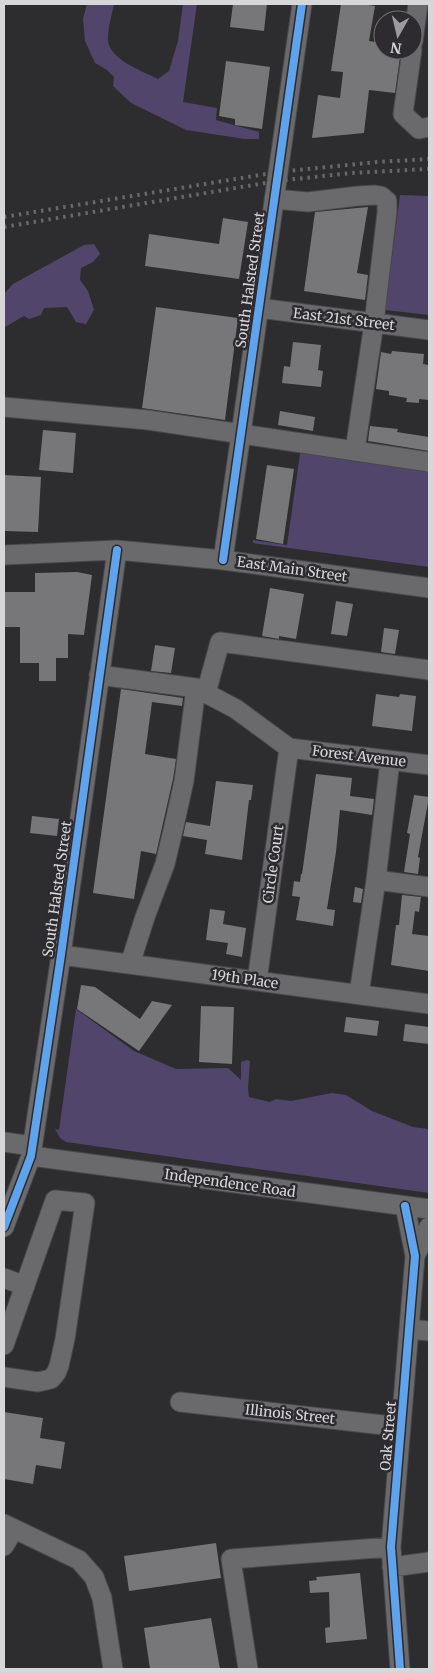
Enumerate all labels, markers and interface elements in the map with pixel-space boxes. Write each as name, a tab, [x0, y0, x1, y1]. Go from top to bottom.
north arrow	[373, 10, 423, 60]
text: N	[389, 38, 403, 58]
street label: South Halsted Street	[232, 210, 269, 349]
street label: East 21st Street	[292, 304, 396, 334]
street label: East Main Street	[236, 552, 349, 586]
street label: Forest Avenue	[311, 741, 407, 771]
street label: South Halsted Street	[39, 819, 76, 958]
street label: Circle Court	[259, 823, 287, 904]
street label: 19th Place	[211, 965, 279, 993]
street label: Independence Road	[163, 1165, 297, 1201]
street label: Illinois Street	[244, 1400, 336, 1428]
street label: Oak Street	[376, 1400, 400, 1472]

